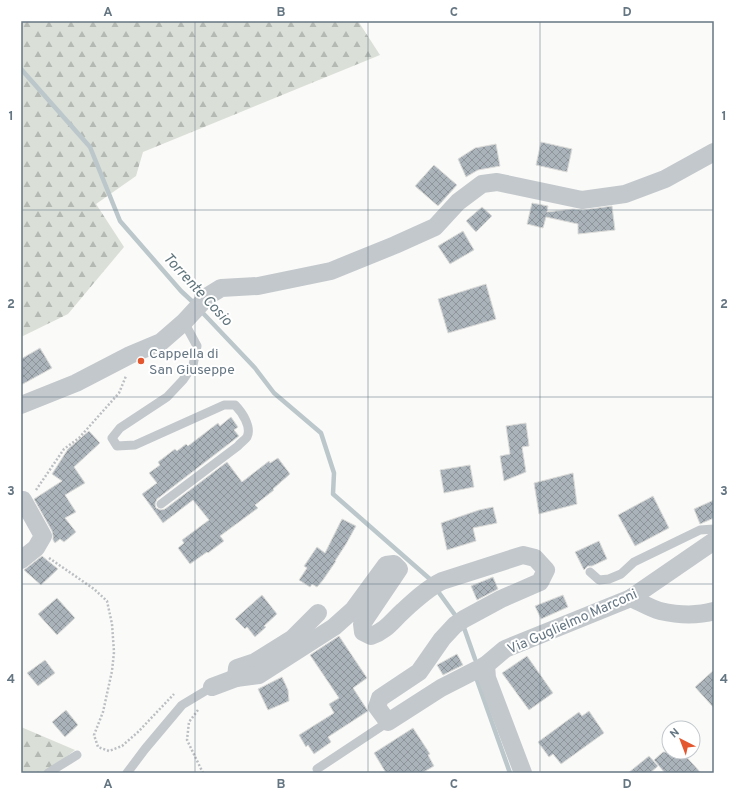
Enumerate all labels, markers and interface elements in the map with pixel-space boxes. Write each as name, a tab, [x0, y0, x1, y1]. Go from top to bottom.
text: A	[103, 5, 113, 21]
text: B	[277, 5, 286, 21]
text: C	[450, 5, 458, 21]
text: D	[622, 5, 632, 21]
text: 1	[8, 109, 14, 125]
text: 1	[721, 109, 727, 125]
water label: Torrente Cosio	[158, 249, 236, 331]
text: 2	[7, 297, 15, 313]
text: 2	[720, 297, 728, 313]
place label: Cappella di San Giuseppe	[149, 346, 235, 379]
marker: Cappella di San Giuseppe	[136, 356, 146, 366]
text: 3	[7, 484, 15, 500]
text: 3	[720, 484, 728, 500]
street label: Via Guglielmo Marconi	[505, 586, 640, 659]
text: 4	[7, 672, 15, 688]
text: 4	[720, 672, 728, 688]
north arrow	[661, 720, 701, 760]
text: N	[667, 725, 683, 741]
text: A	[103, 777, 113, 793]
text: B	[277, 777, 286, 793]
text: C	[450, 777, 458, 793]
text: D	[622, 777, 632, 793]

